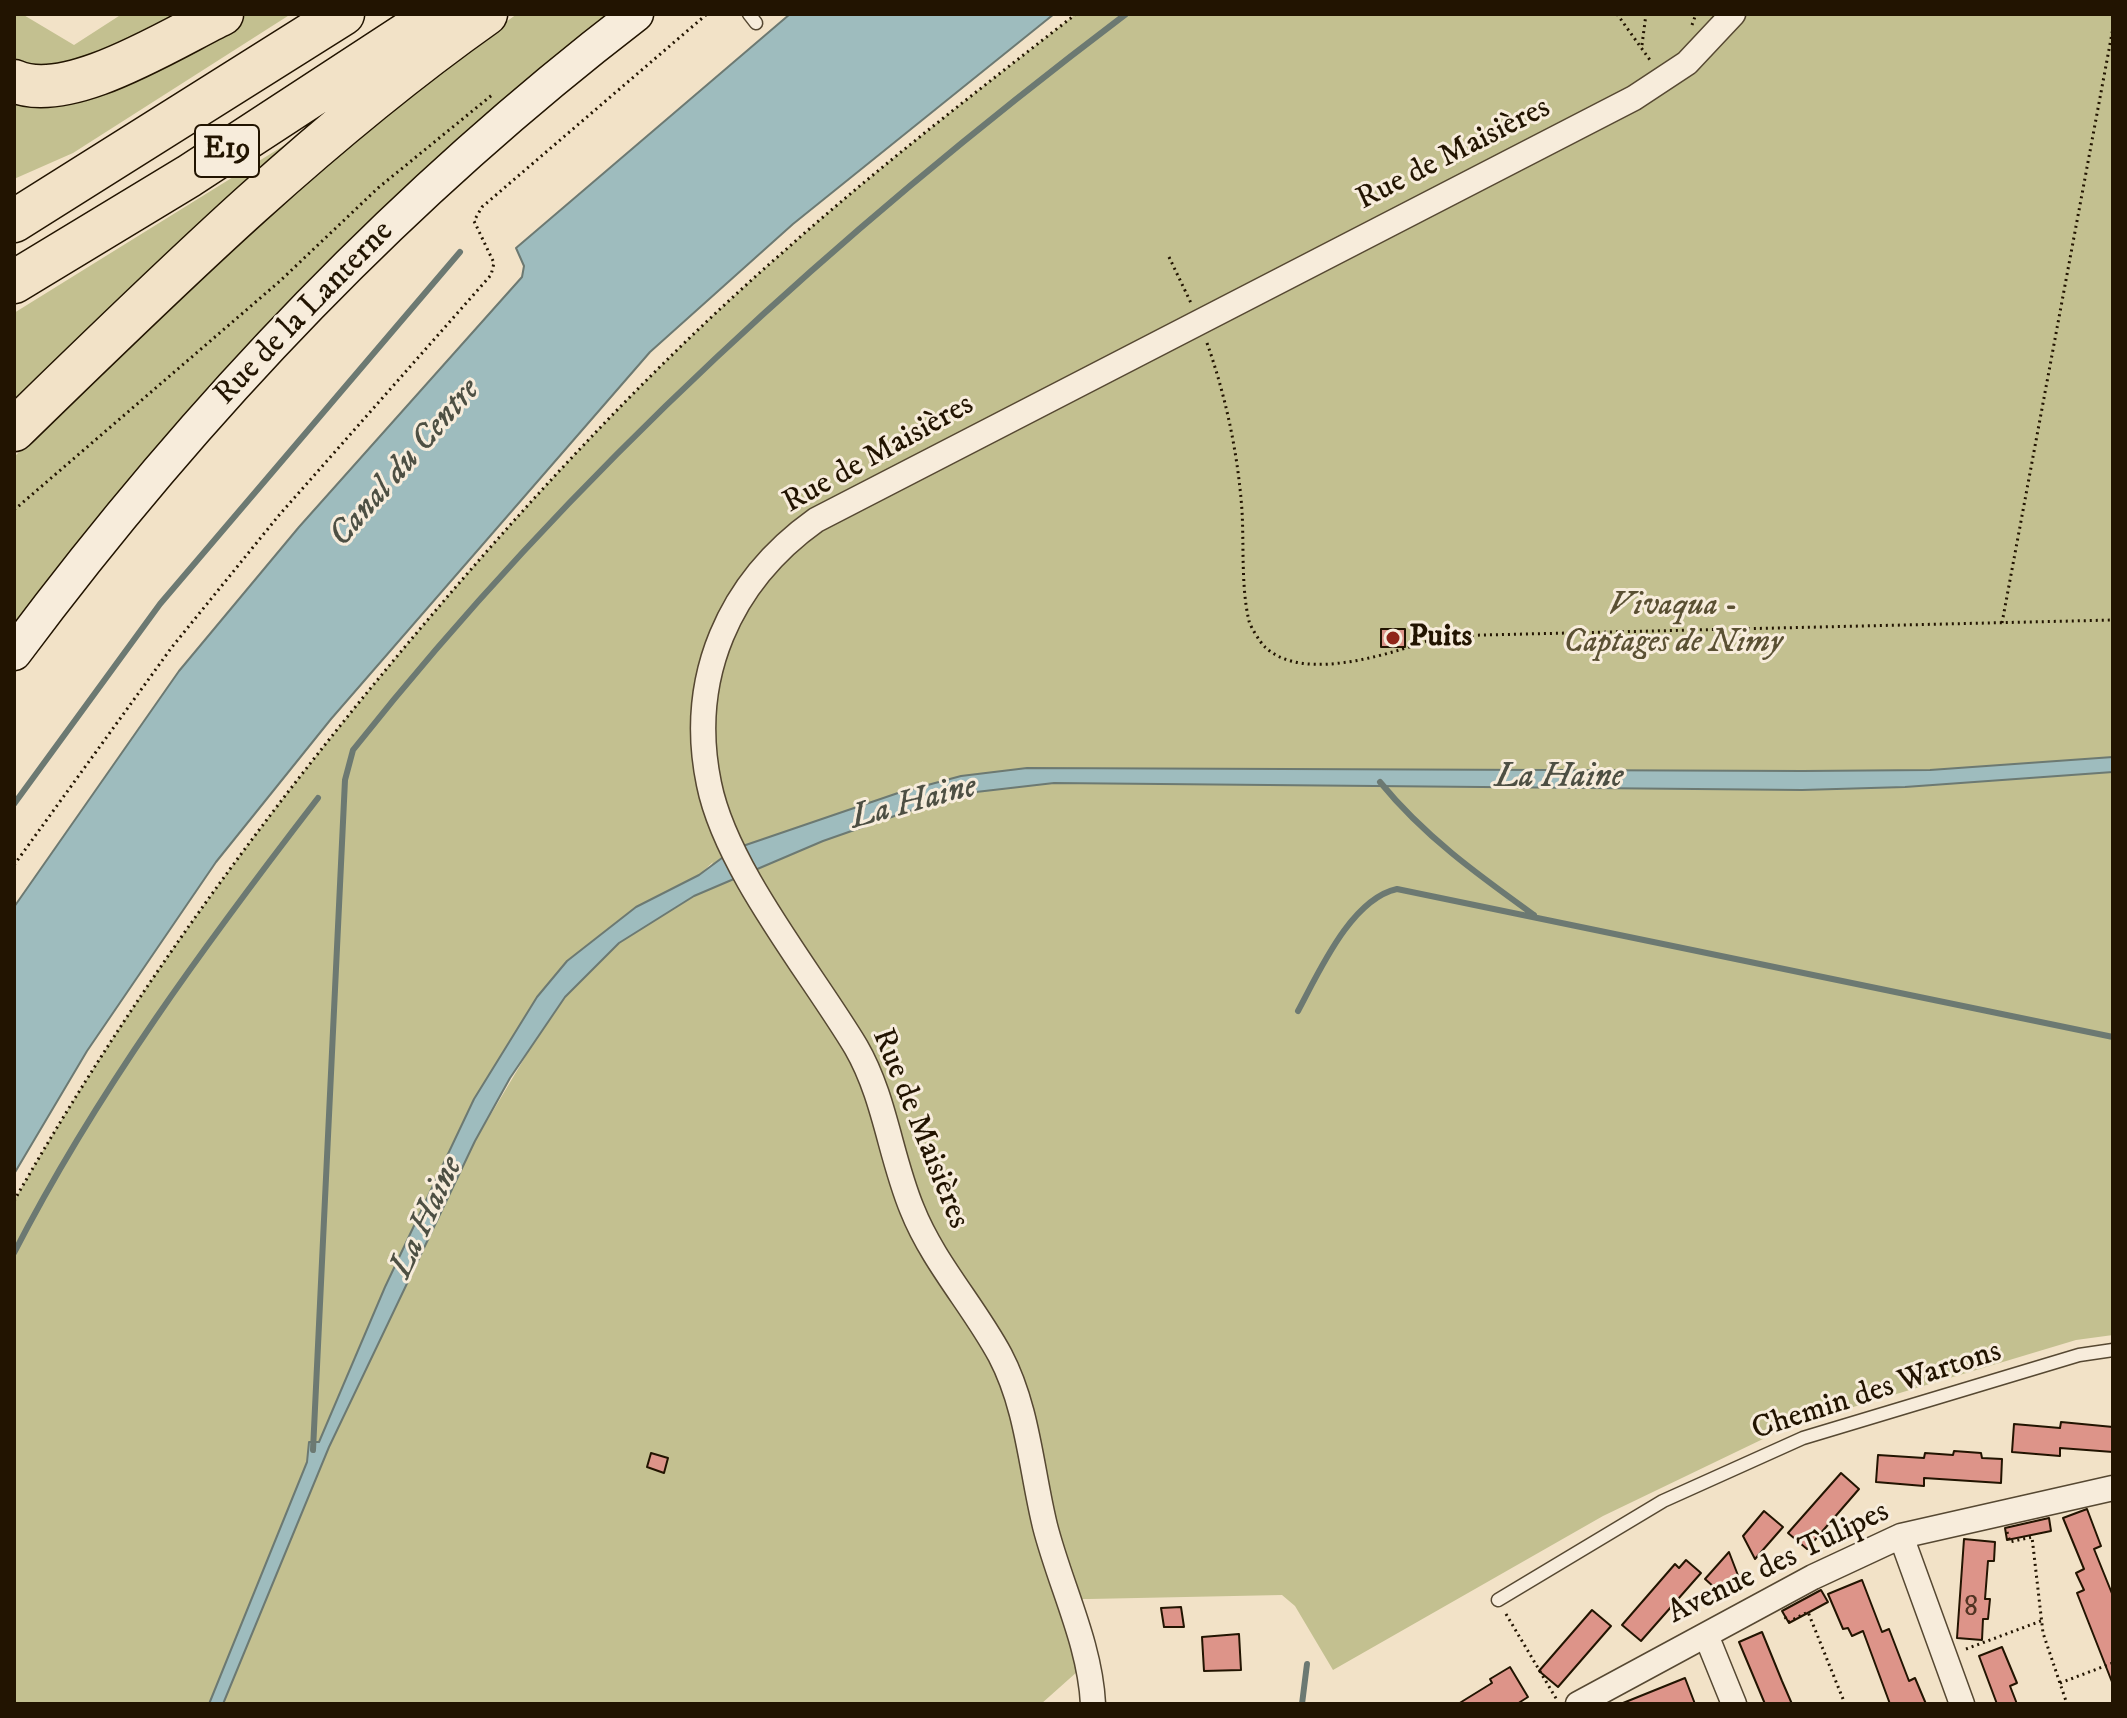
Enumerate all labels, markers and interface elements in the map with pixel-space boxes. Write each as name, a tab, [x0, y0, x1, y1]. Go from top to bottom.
street label: Rue de Maisières	[1351, 90, 1557, 220]
road number: E19	[195, 125, 259, 177]
street label: Rue de la Lanterne	[207, 214, 403, 414]
water label: Canal du Centre	[322, 371, 490, 557]
street label: Rue de Maisières	[777, 387, 981, 523]
park label: Vivaqua - Captages de Nimy	[1563, 588, 1783, 663]
place label: Puits	[1409, 619, 1472, 657]
marker: Puits	[1384, 629, 1402, 647]
water label: La Haine	[1495, 759, 1623, 799]
water label: La Haine	[847, 768, 981, 840]
street label: Rue de Maisières	[861, 1024, 977, 1234]
water label: La Haine	[382, 1151, 474, 1285]
street label: Chemin des Wartons	[1747, 1334, 2007, 1450]
street label: Avenue des Tulipes	[1662, 1494, 1896, 1634]
house number: 8	[1964, 1592, 1978, 1626]

